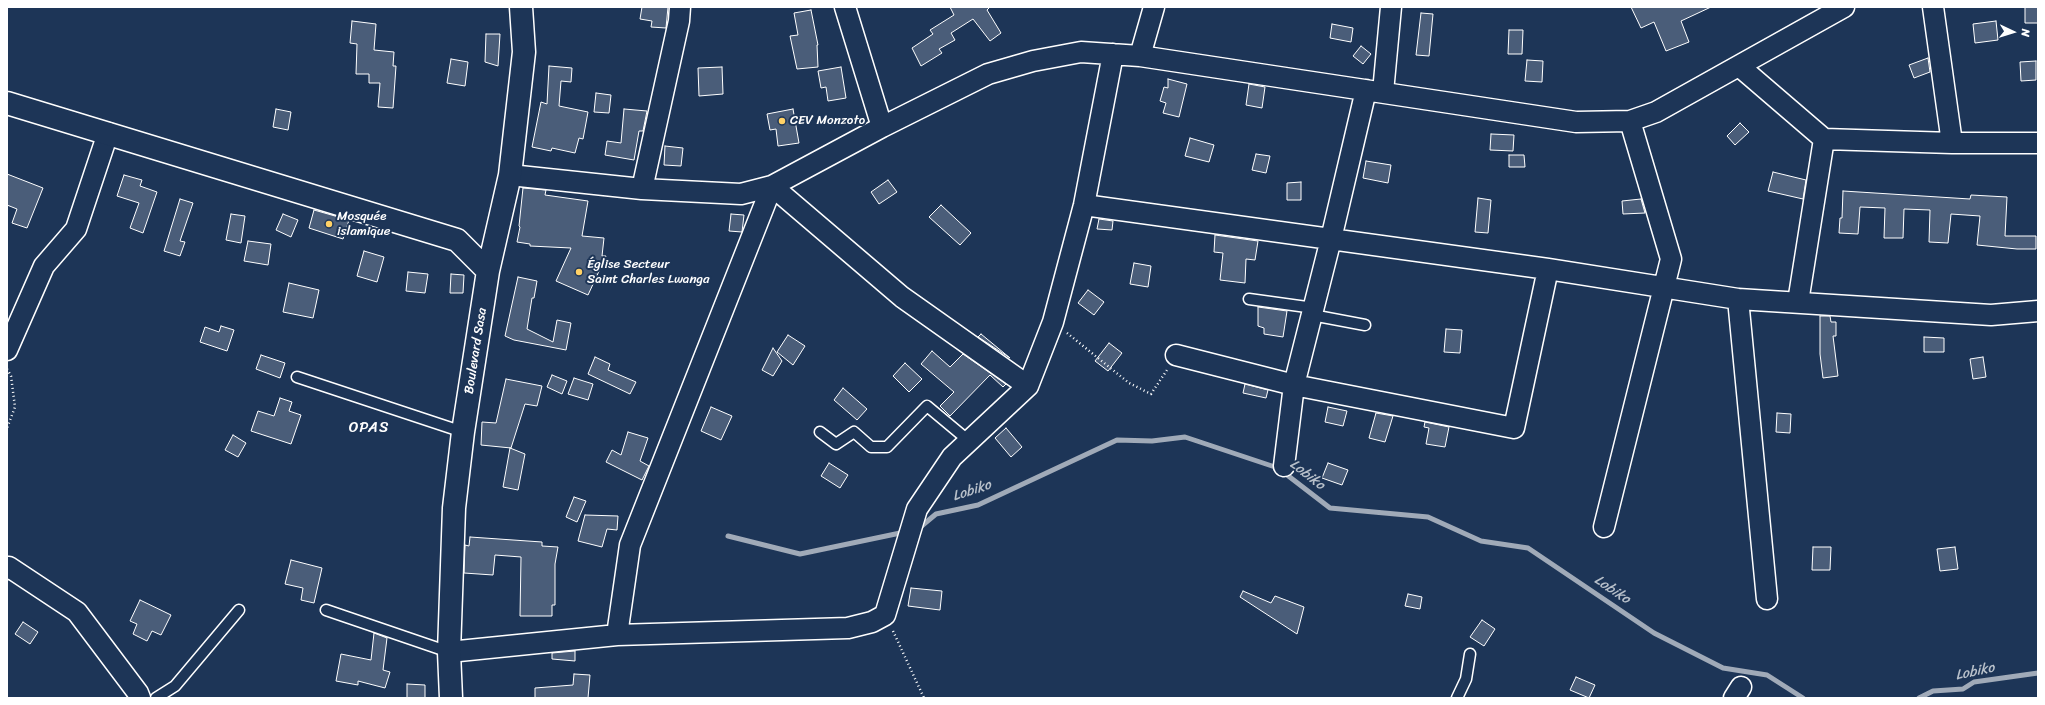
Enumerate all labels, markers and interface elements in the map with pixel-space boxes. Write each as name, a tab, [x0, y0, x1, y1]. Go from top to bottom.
north arrow	[1993, 12, 2033, 52]
text: N	[2016, 28, 2035, 37]
place label: CEV Monzoto	[790, 113, 865, 129]
marker: CEV Monzoto	[777, 116, 787, 126]
place label: Mosquée islamique	[337, 209, 390, 240]
marker: Mosquée islamique	[324, 219, 334, 229]
place label: Église Secteur Saint Charles Lwanga	[587, 257, 709, 288]
marker: Église Secteur Saint Charles Lwanga	[574, 267, 584, 277]
street label: Boulevard Sasa	[461, 307, 491, 395]
district label: OPAS	[349, 419, 389, 437]
water label: Lobiko	[1286, 456, 1328, 494]
water label: Lobiko	[951, 477, 993, 505]
water label: Lobiko	[1591, 572, 1633, 608]
water label: Lobiko	[1954, 660, 1996, 684]

